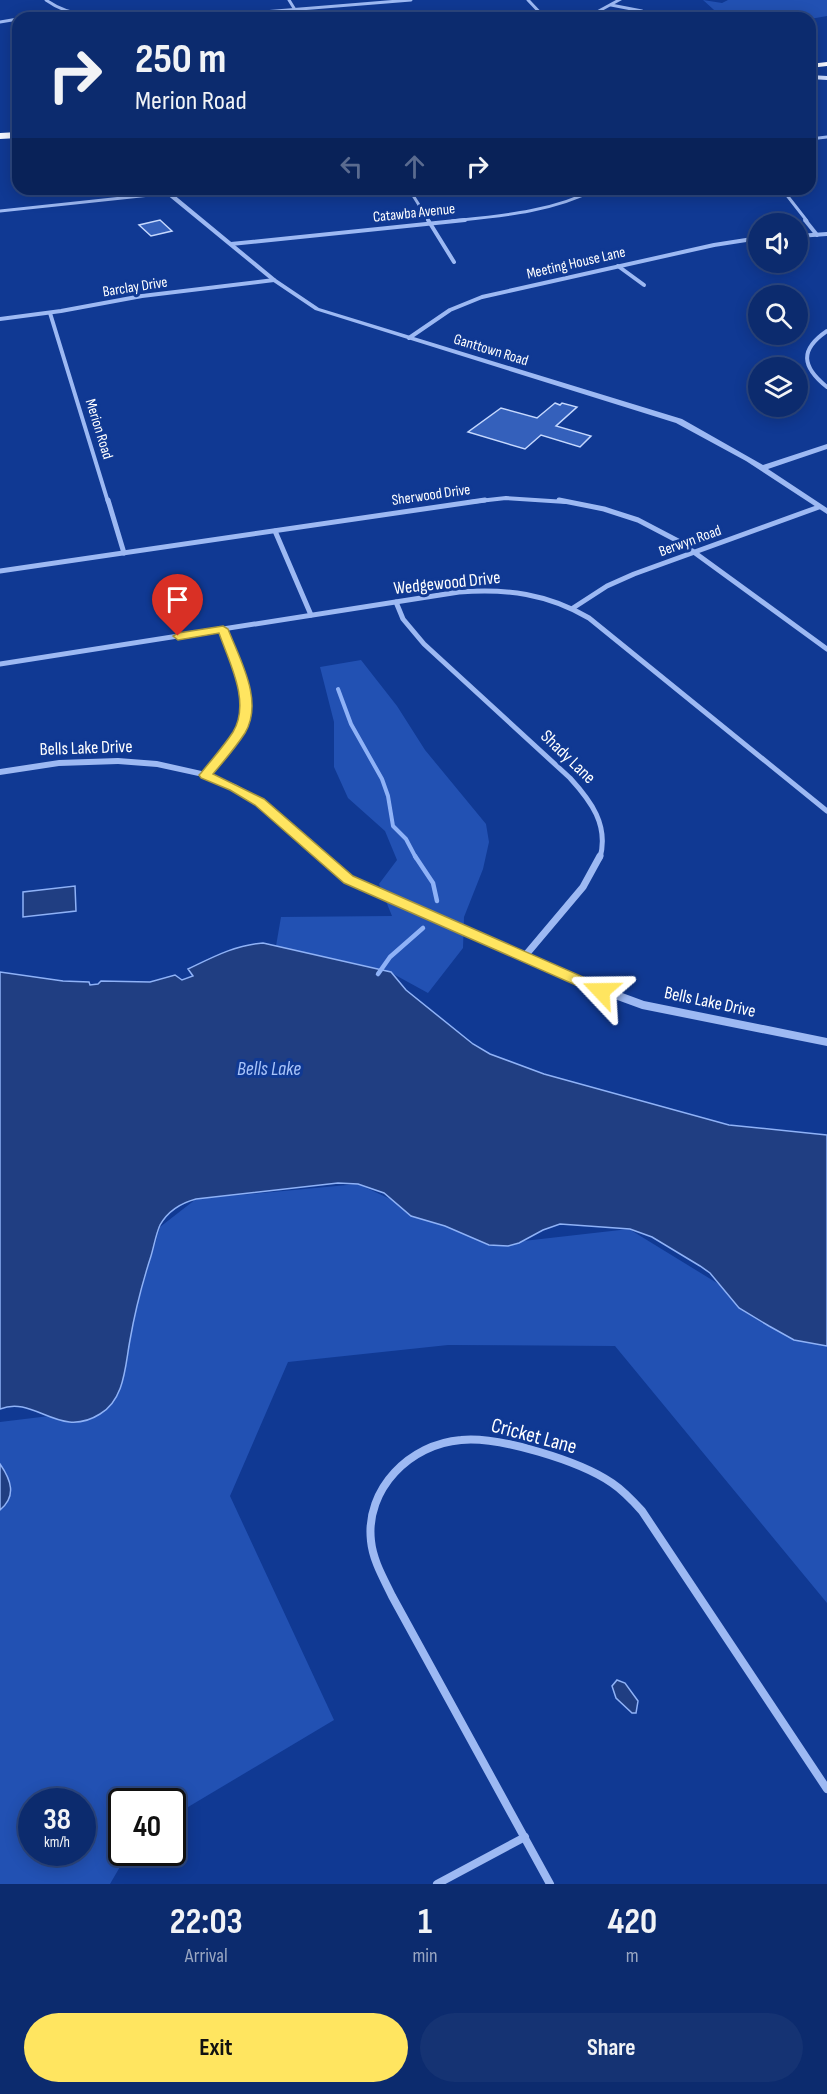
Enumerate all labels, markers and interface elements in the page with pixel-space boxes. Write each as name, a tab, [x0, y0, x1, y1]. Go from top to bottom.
text: 250 m	[135, 34, 226, 85]
icon: right	[36, 36, 114, 114]
text: Merion Road	[135, 85, 247, 117]
icon: left	[335, 150, 368, 183]
icon: ahead	[398, 150, 431, 183]
icon: right	[461, 150, 494, 183]
street label: Catawba Avenue	[372, 199, 456, 227]
map controls	[748, 213, 808, 417]
button: sound	[748, 213, 808, 273]
street label: Meeting House Lane	[525, 242, 627, 284]
street label: Barclay Drive	[101, 273, 169, 301]
button: search	[748, 285, 808, 345]
street label: Ganttown Road	[451, 330, 531, 370]
button: layers	[748, 357, 808, 417]
street label: Merion Road	[81, 397, 117, 461]
street label: Sherwood Drive	[391, 480, 471, 510]
street label: Berwyn Road	[656, 521, 724, 561]
street label: Wedgewood Drive	[393, 567, 501, 599]
pin	[152, 574, 203, 636]
icon: arrive	[161, 583, 194, 616]
street label: Shady Lane	[536, 726, 600, 788]
street label: Bells Lake Drive	[39, 736, 133, 760]
position arrow	[569, 959, 633, 1023]
street label: Bells Lake Drive	[662, 982, 758, 1022]
water label: Bells Lake	[237, 1057, 301, 1081]
street label: Cricket Lane	[488, 1413, 580, 1459]
speed limit sign: 40	[108, 1788, 186, 1866]
text: 38	[43, 1802, 71, 1838]
text: km/h	[44, 1833, 70, 1852]
text: 22:03	[170, 1901, 243, 1944]
text: 1	[418, 1901, 432, 1944]
text: 420	[607, 1901, 657, 1944]
text: Arrival	[185, 1944, 228, 1968]
text: min	[412, 1944, 438, 1968]
text: m	[626, 1944, 639, 1968]
button: Exit	[24, 2013, 408, 2082]
button: Share	[420, 2013, 803, 2082]

